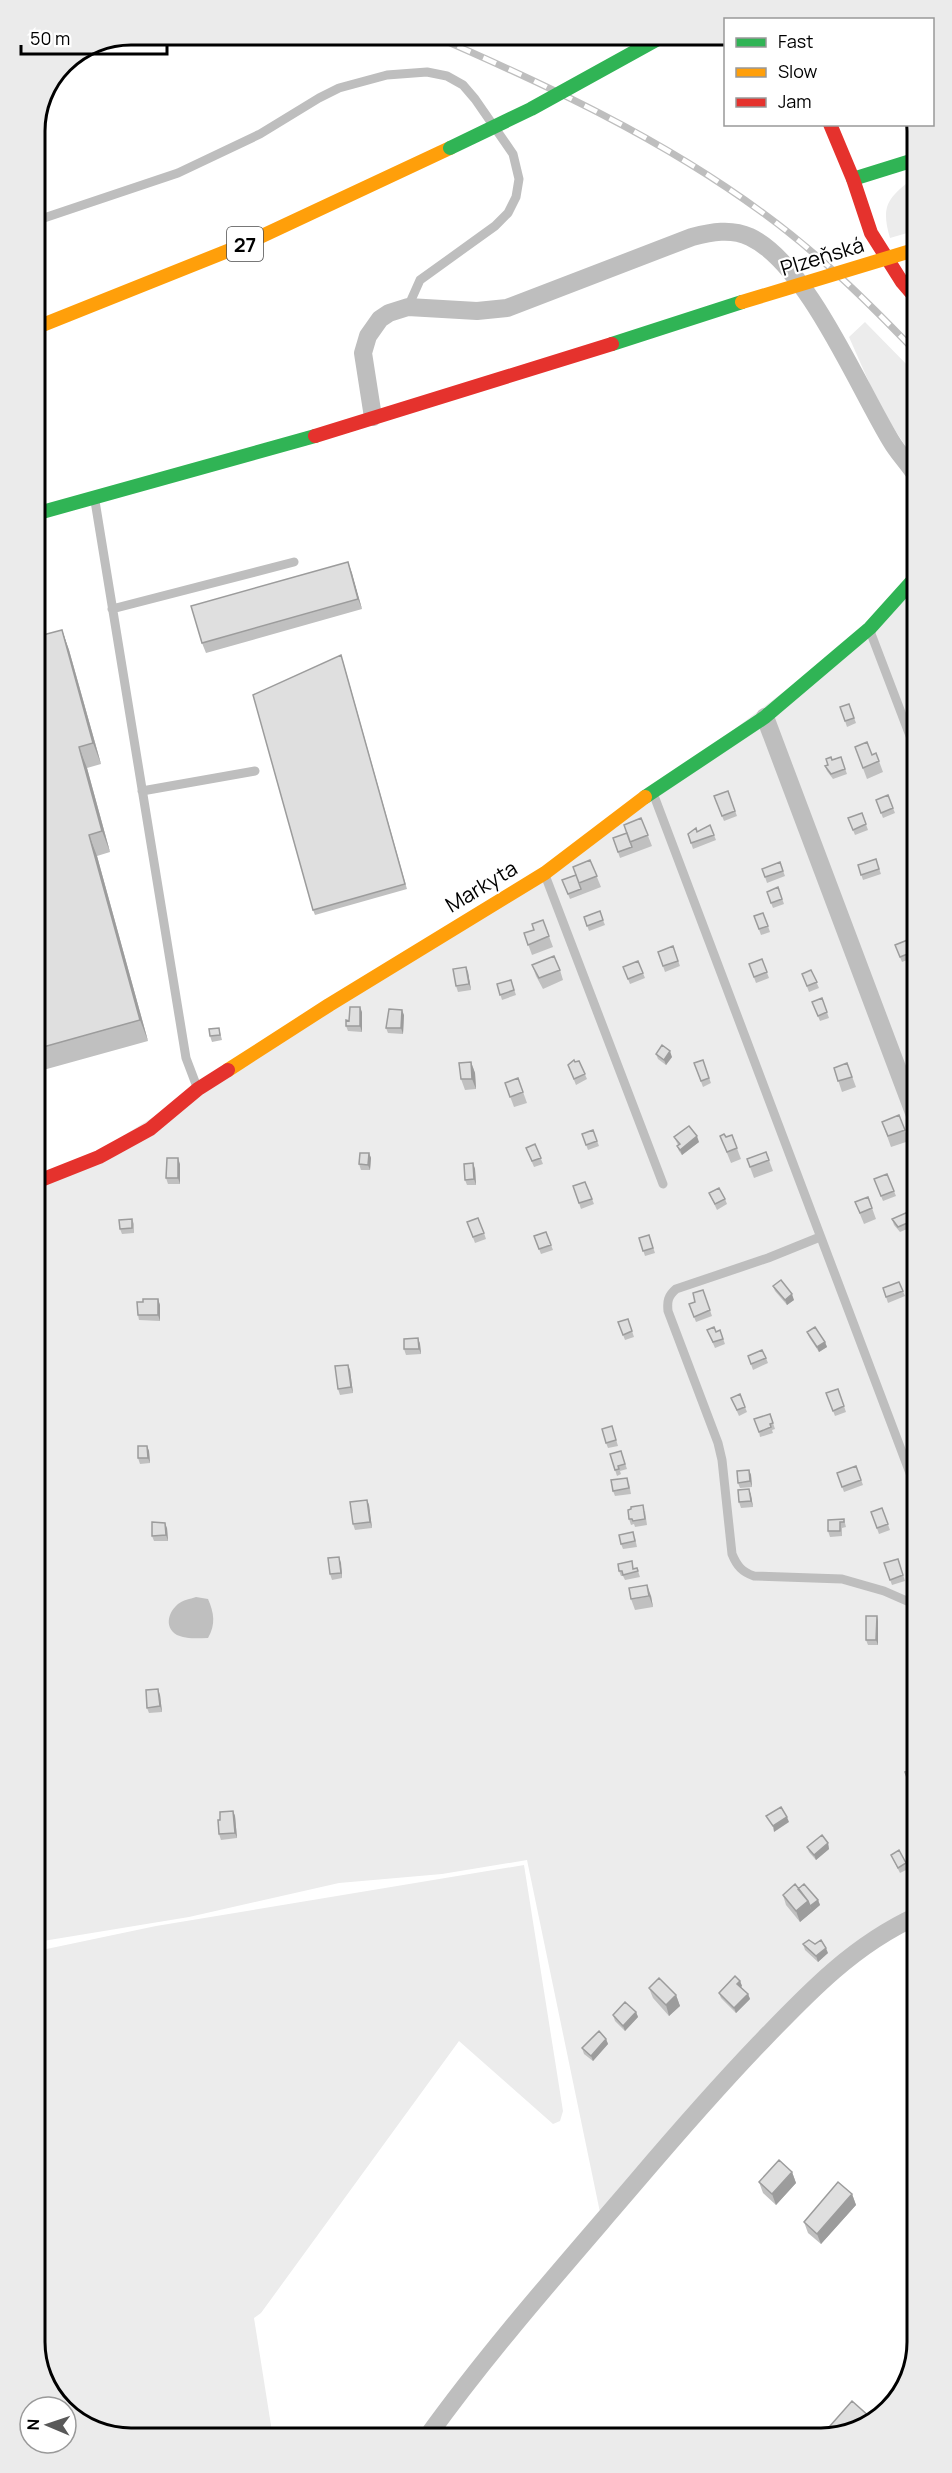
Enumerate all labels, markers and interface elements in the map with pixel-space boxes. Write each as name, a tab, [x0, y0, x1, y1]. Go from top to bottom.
scale bar	[21, 18, 166, 56]
legend	[724, 18, 934, 126]
text: 50 m	[30, 26, 70, 50]
text: Fast	[778, 29, 813, 53]
text: Slow	[778, 59, 818, 83]
text: Jam	[778, 89, 812, 113]
road number: 27	[227, 227, 263, 261]
street label: Plzeňská	[777, 230, 867, 282]
street label: Markyta	[440, 854, 522, 918]
north arrow	[18, 2395, 78, 2455]
text: N	[22, 2418, 44, 2431]

